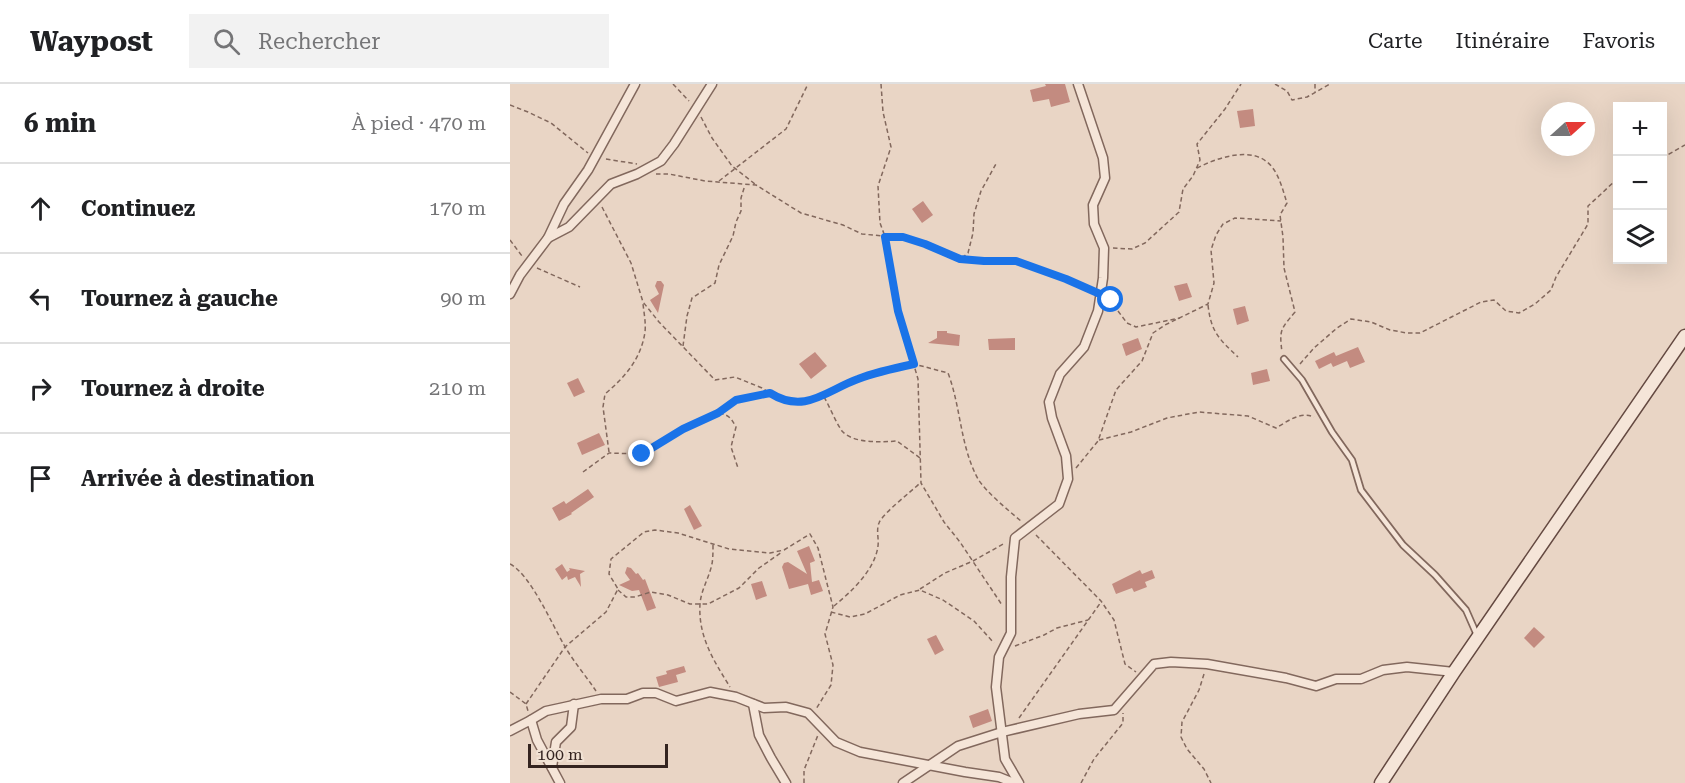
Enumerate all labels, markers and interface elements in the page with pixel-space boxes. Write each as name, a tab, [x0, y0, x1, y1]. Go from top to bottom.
search box	[189, 14, 609, 68]
text: Waypost	[30, 25, 153, 58]
icon: search	[210, 25, 243, 58]
text: Rechercher	[258, 29, 380, 54]
text: Carte	[1368, 29, 1423, 53]
text: Itinéraire	[1456, 29, 1550, 53]
text: Favoris	[1583, 29, 1655, 53]
north arrow	[1541, 102, 1595, 156]
map controls	[1613, 102, 1667, 264]
button: +	[1613, 102, 1667, 156]
text: 6 min	[24, 108, 96, 138]
text: À pied · 470 m	[352, 111, 486, 135]
button: −	[1613, 156, 1667, 210]
icon: ahead	[24, 192, 57, 225]
text: Continuez	[81, 196, 195, 221]
text: 170 m	[429, 196, 486, 220]
button: layers	[1613, 210, 1667, 264]
icon: left	[24, 282, 57, 315]
text: Tournez à gauche	[81, 286, 278, 311]
text: 90 m	[440, 286, 486, 310]
route start	[1097, 286, 1123, 312]
icon: right	[24, 372, 57, 405]
text: Tournez à droite	[81, 376, 265, 401]
text: 210 m	[429, 376, 486, 400]
route end	[628, 440, 654, 466]
icon: arrive	[24, 462, 57, 495]
text: Arrivée à destination	[81, 466, 315, 491]
scale bar	[528, 741, 668, 768]
text: 100 m	[537, 745, 583, 764]

